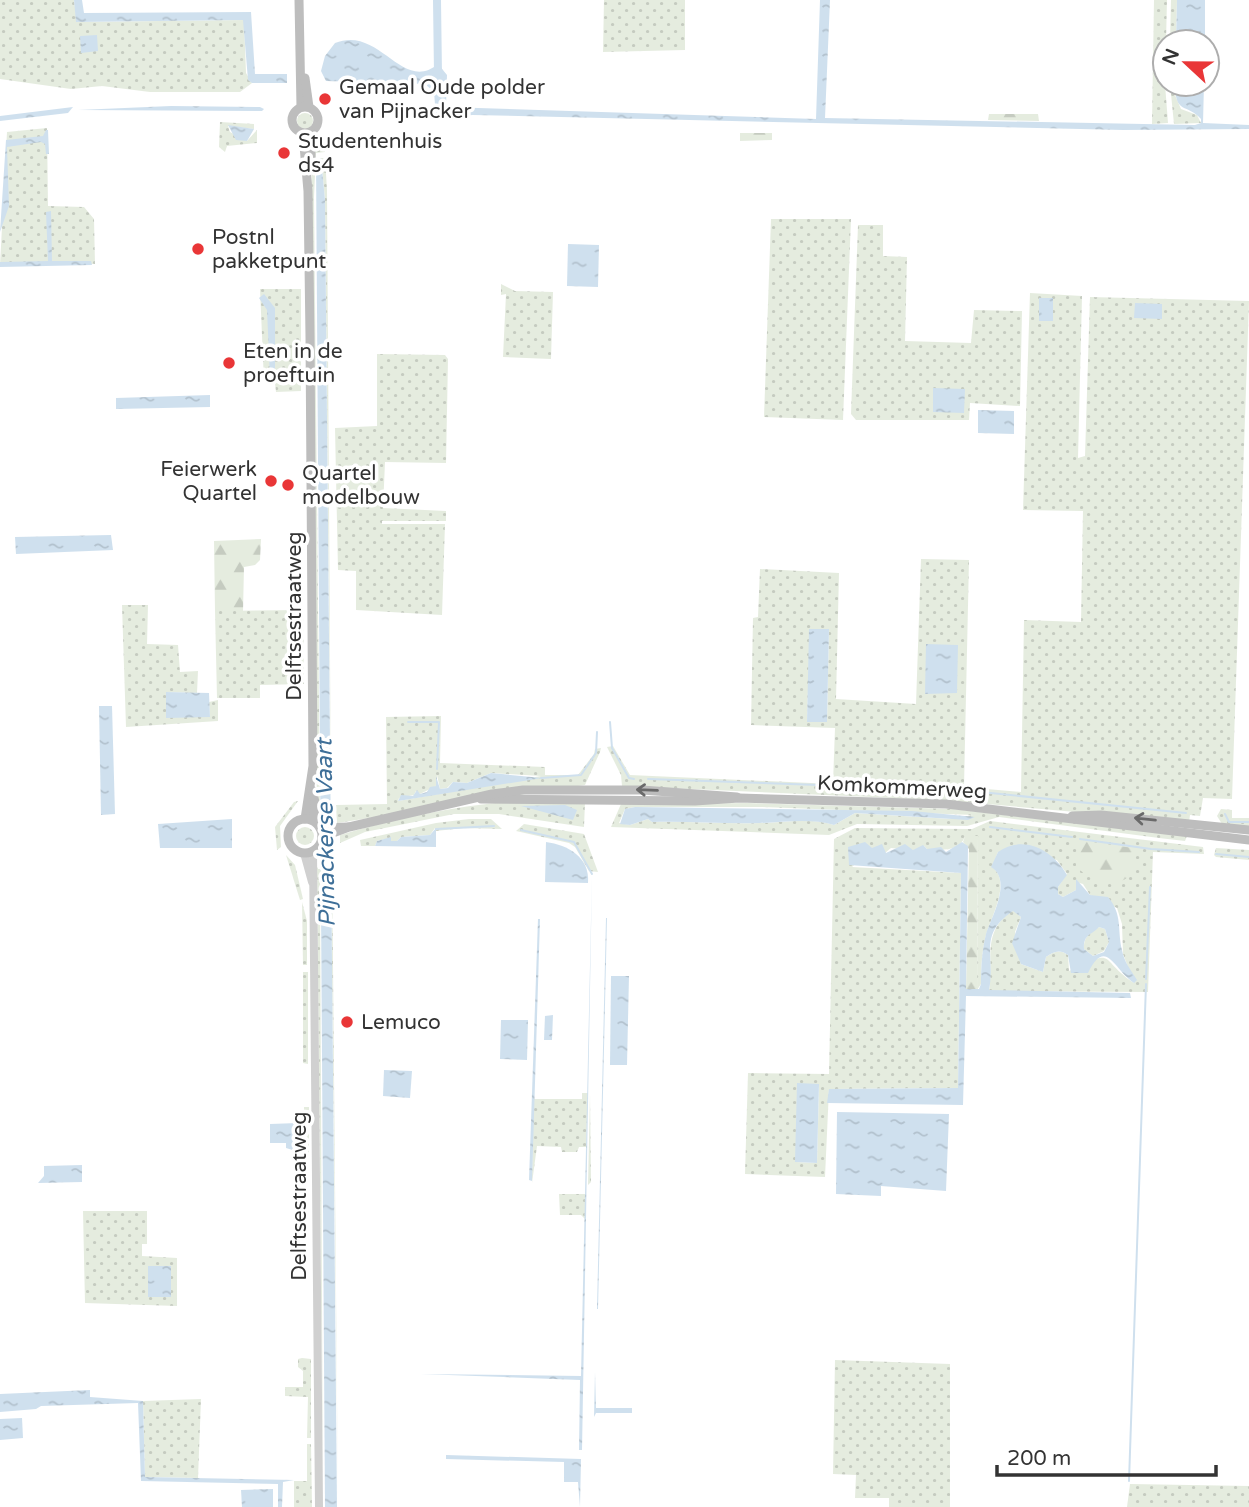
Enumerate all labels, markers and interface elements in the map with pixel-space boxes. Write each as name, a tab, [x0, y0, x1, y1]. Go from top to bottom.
north arrow	[1151, 28, 1221, 98]
text: N	[1158, 46, 1184, 68]
place label: Gemaal Oude polder van Pijnacker	[339, 75, 545, 124]
marker: Gemaal Oude polder van Pijnacker	[317, 91, 333, 107]
place label: Studentenhuis ds4	[298, 129, 442, 178]
marker: Studentenhuis ds4	[276, 145, 292, 161]
place label: Postnl pakketpunt	[212, 225, 326, 274]
marker: Postnl pakketpunt	[190, 241, 206, 257]
place label: Eten in de proeftuin	[243, 339, 343, 388]
marker: Eten in de proeftuin	[221, 355, 237, 371]
place label: Feierwerk Quartel	[160, 457, 257, 506]
place label: Quartel modelbouw	[302, 461, 420, 510]
marker: Feierwerk Quartel	[263, 473, 279, 489]
marker: Quartel modelbouw	[280, 477, 296, 493]
street label: Delftsestraatweg	[282, 531, 307, 701]
water label: Pijnackerse Vaart	[310, 736, 342, 927]
street label: Komkommerweg	[816, 771, 988, 804]
one-way arrow	[635, 784, 658, 797]
one-way arrow	[1134, 813, 1157, 826]
place label: Lemuco	[361, 1010, 441, 1035]
marker: Lemuco	[339, 1014, 355, 1030]
street label: Delftsestraatweg	[287, 1111, 312, 1281]
scale bar	[997, 1434, 1216, 1478]
text: 200 m	[1007, 1446, 1071, 1471]

